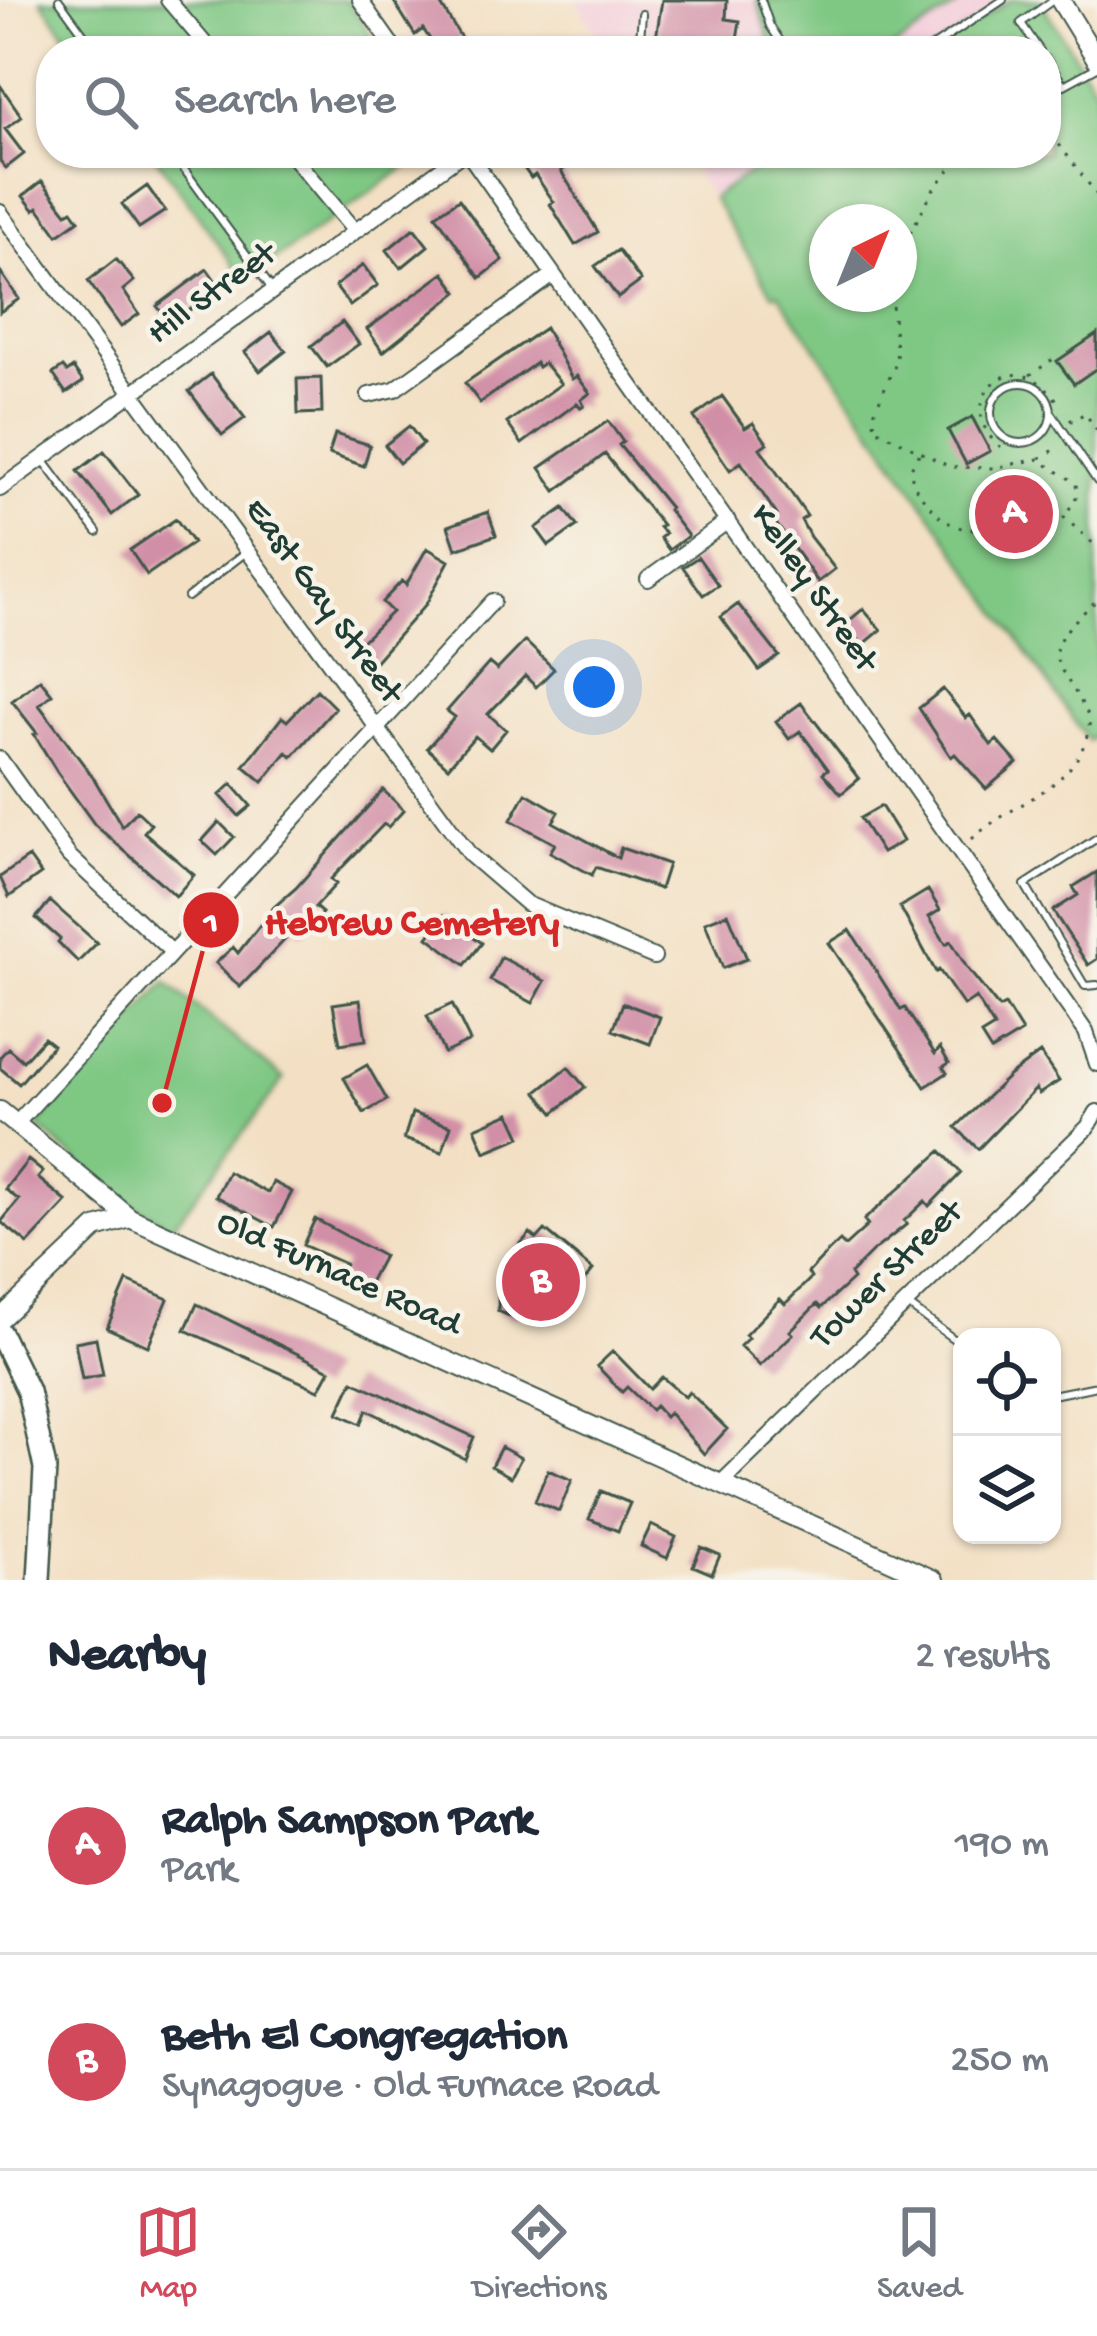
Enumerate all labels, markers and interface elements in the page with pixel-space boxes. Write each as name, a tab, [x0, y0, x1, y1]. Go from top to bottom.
search box	[36, 36, 1061, 168]
icon: search	[78, 69, 144, 135]
text: Search here	[174, 76, 396, 129]
north arrow	[809, 204, 917, 312]
street label: Hill Street	[140, 232, 288, 356]
pin: A	[975, 469, 1053, 559]
street label: East Gay Street	[233, 491, 413, 716]
street label: Kelley Street	[738, 497, 887, 684]
your location	[564, 657, 624, 717]
callout: Hebrew Cemetery	[181, 882, 584, 957]
text: Hebrew Cemetery	[265, 903, 560, 949]
text: 1	[202, 904, 218, 947]
street label: Tower Street	[801, 1190, 976, 1361]
street label: Old Furnace Road	[209, 1202, 469, 1349]
pin: B	[502, 1237, 580, 1327]
map controls	[953, 1328, 1061, 1544]
button: locate	[953, 1328, 1061, 1436]
button: layers	[953, 1436, 1061, 1544]
text: Nearby	[48, 1628, 206, 1688]
text: 2 results	[915, 1635, 1049, 1681]
text: Ralph Sampson Park	[162, 1796, 535, 1849]
text: A	[75, 1823, 99, 1869]
text: 190 m	[955, 1823, 1049, 1869]
text: Park	[162, 1849, 236, 1895]
text: Beth El Congregation	[162, 2012, 567, 2065]
text: B	[77, 2039, 97, 2085]
text: 250 m	[950, 2039, 1049, 2085]
text: Synagogue · Old Furnace Road	[162, 2065, 657, 2111]
tab: Map	[135, 2199, 201, 2309]
tab: Directions	[472, 2199, 606, 2309]
tab: Saved	[877, 2199, 962, 2309]

